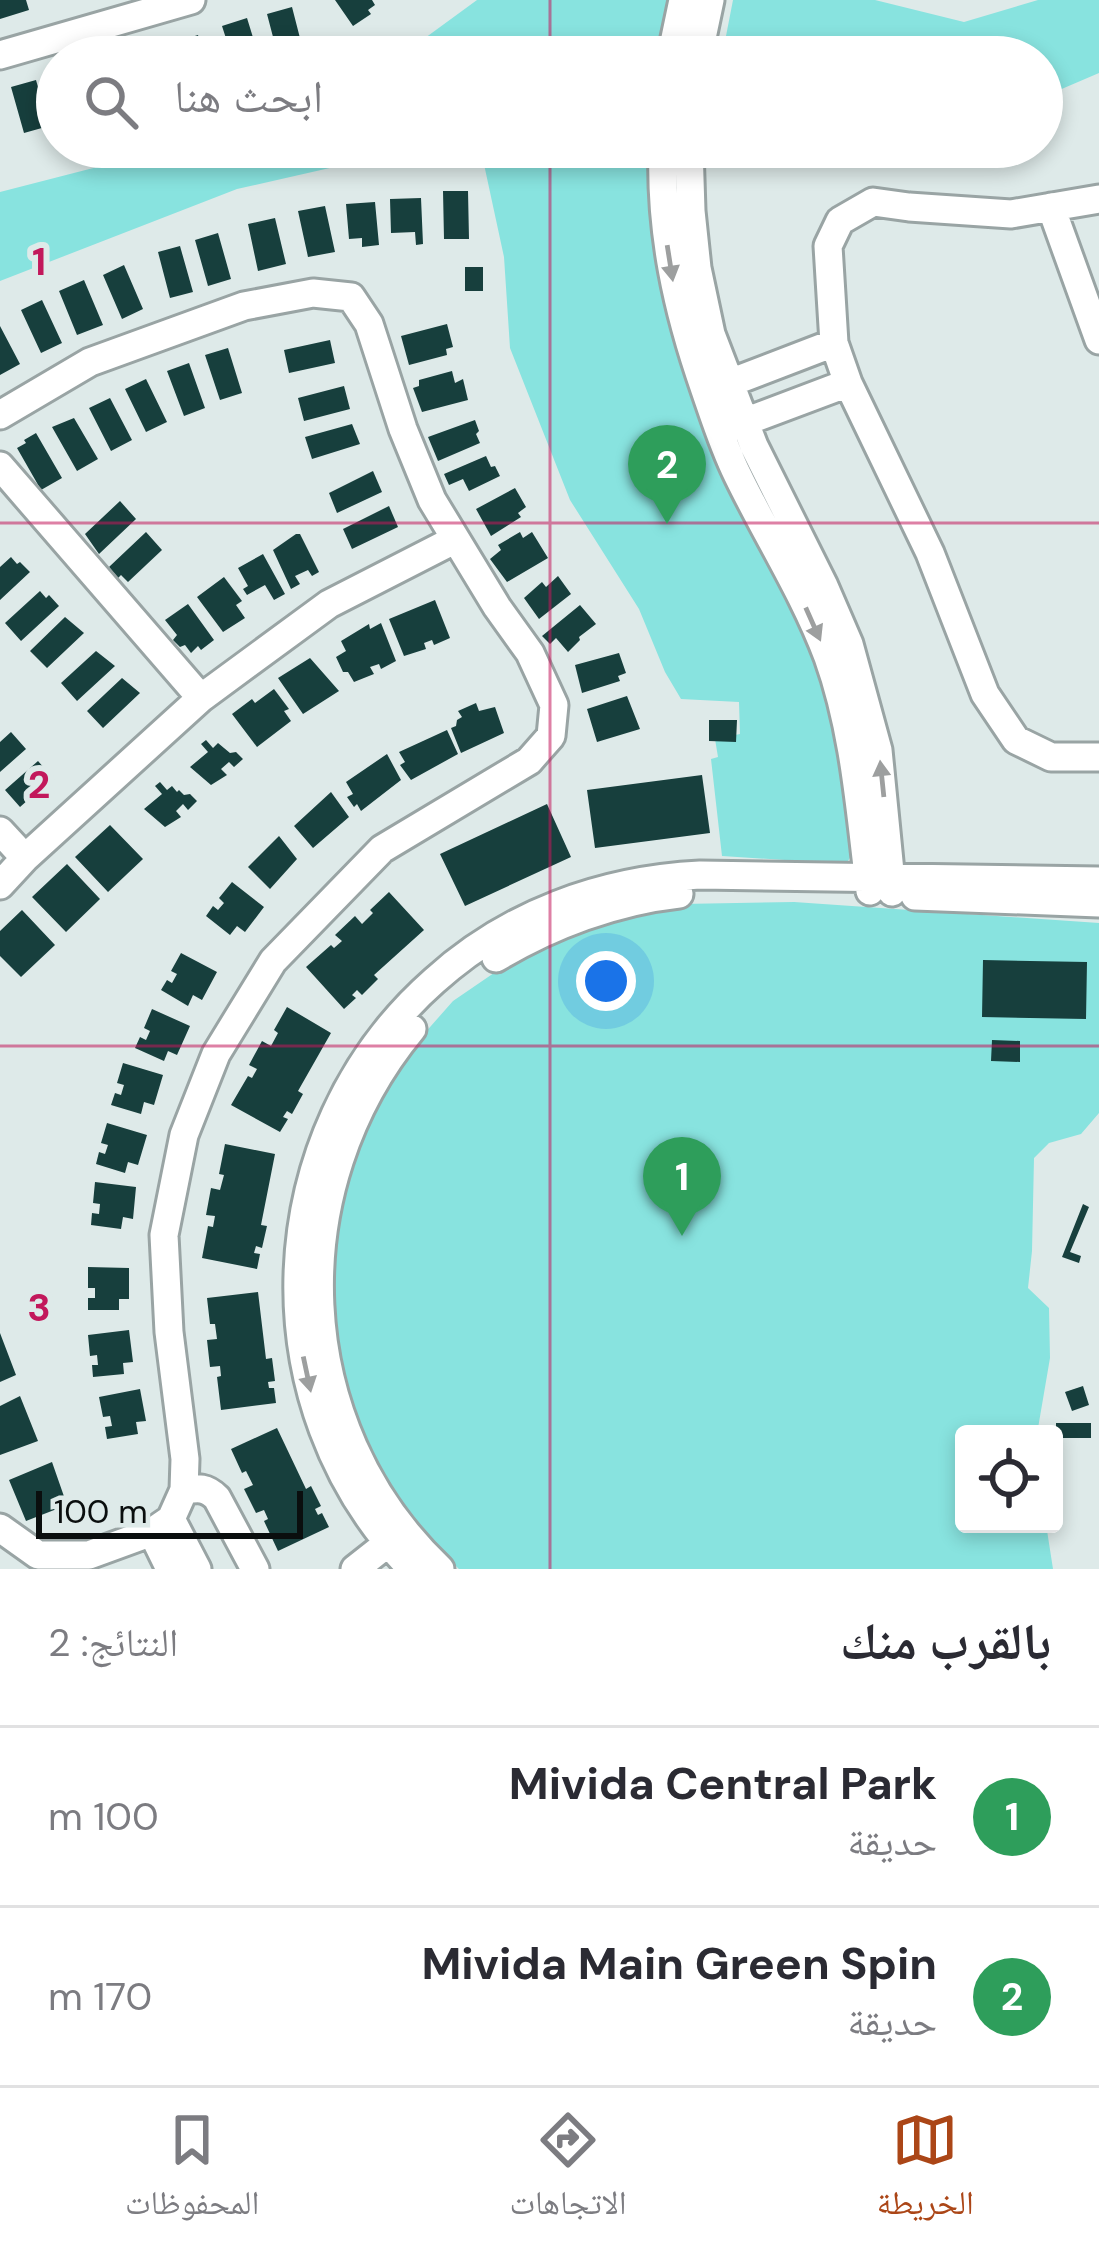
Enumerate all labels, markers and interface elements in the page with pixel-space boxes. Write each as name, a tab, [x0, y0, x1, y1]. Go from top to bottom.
search box	[36, 36, 1063, 168]
text: ابحث هنا	[174, 67, 323, 126]
icon: search	[78, 69, 144, 135]
text: 1	[32, 236, 46, 287]
one-way arrow	[661, 245, 680, 283]
pin: 2	[628, 425, 706, 524]
one-way arrow	[804, 607, 824, 642]
text: 2	[28, 759, 50, 810]
one-way arrow	[872, 760, 891, 798]
your location	[576, 951, 636, 1011]
pin: 1	[643, 1137, 721, 1236]
text: 3	[27, 1282, 51, 1333]
one-way arrow	[298, 1356, 317, 1394]
map controls	[955, 1425, 1063, 1533]
button: locate	[955, 1425, 1063, 1533]
scale bar	[36, 1485, 303, 1538]
text: 100 m	[54, 1490, 148, 1533]
text: بالقرب منك	[840, 1608, 1051, 1675]
text: النتائج: 2	[48, 1617, 178, 1668]
text: Mivida Central Park	[509, 1754, 937, 1813]
text: 100 m	[48, 1791, 159, 1842]
text: 1	[1005, 1791, 1019, 1842]
text: حديقة	[848, 1816, 937, 1867]
text: Mivida Main Green Spin	[421, 1934, 937, 1993]
text: 170 m	[48, 1971, 152, 2022]
text: 2	[1001, 1971, 1023, 2022]
text: حديقة	[848, 1996, 937, 2047]
tab: المحفوظات	[125, 2107, 259, 2235]
tab: الاتجاهات	[509, 2107, 627, 2235]
tab: الخريطة	[877, 2107, 974, 2235]

